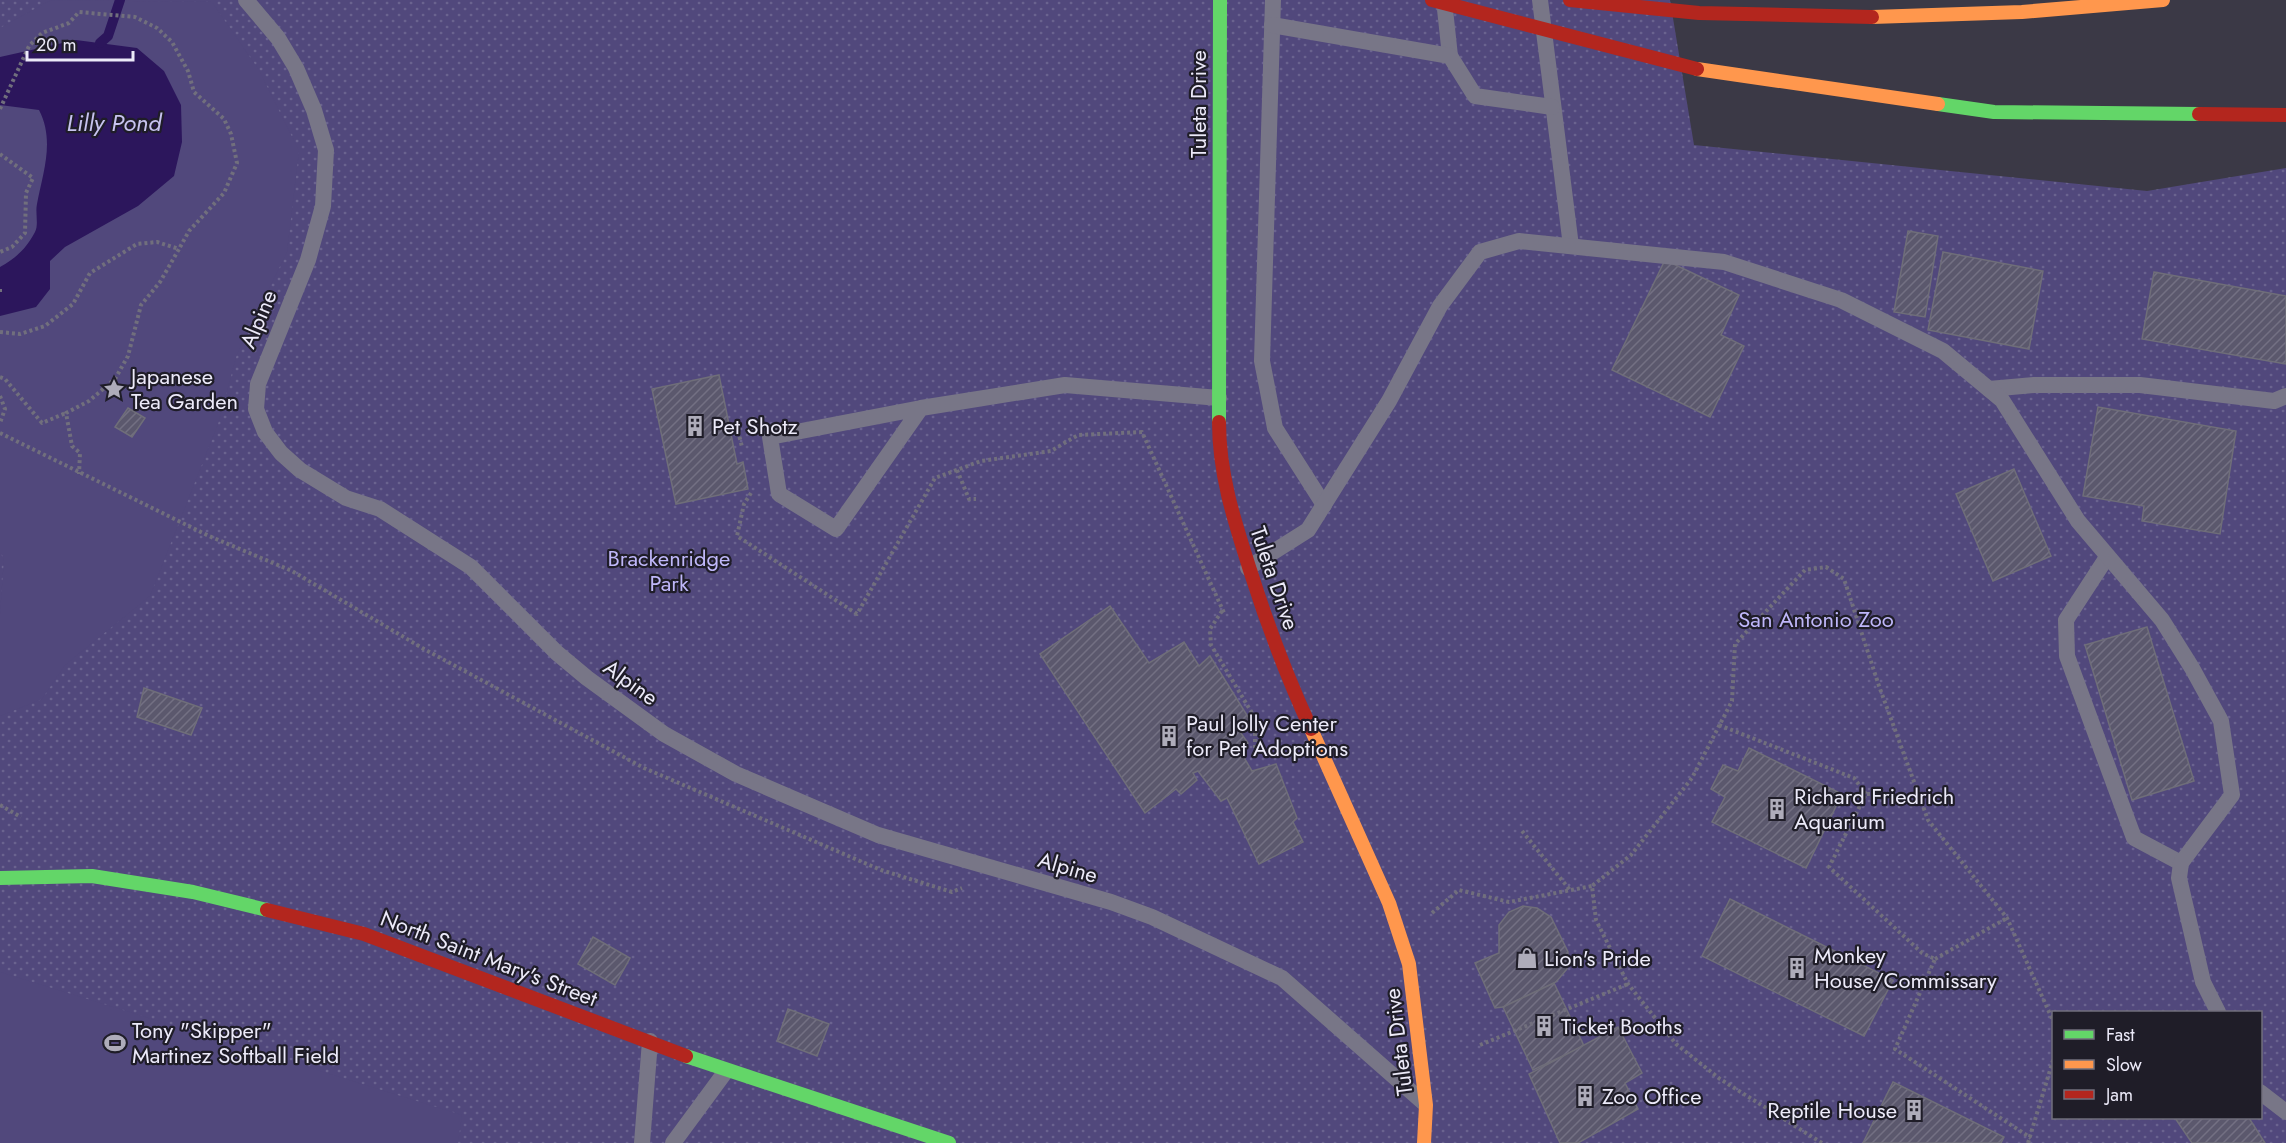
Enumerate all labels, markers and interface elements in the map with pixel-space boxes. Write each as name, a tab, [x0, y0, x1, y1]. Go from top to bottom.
scale bar	[27, 24, 134, 62]
text: 20 m	[36, 32, 76, 58]
street label: Tuleta Drive	[1182, 50, 1214, 158]
water label: Lilly Pond	[67, 105, 163, 140]
street label: Alpine	[231, 285, 285, 353]
place label: Japanese Tea Garden	[128, 360, 238, 417]
place icon: Japanese Tea Garden	[102, 377, 126, 401]
place label: Pet Shotz	[712, 410, 798, 442]
building icon: Pet Shotz	[683, 414, 707, 438]
street label: Tuleta Drive	[1242, 522, 1308, 634]
park label: Brackenridge Park	[608, 542, 730, 599]
park label: San Antonio Zoo	[1738, 603, 1894, 635]
street label: Alpine	[597, 651, 665, 713]
place label: Paul Jolly Center for Pet Adoptions	[1186, 707, 1348, 764]
building icon: Paul Jolly Center for Pet Adoptions	[1157, 724, 1181, 748]
place label: Richard Friedrich Aquarium	[1794, 780, 1954, 837]
building icon: Richard Friedrich Aquarium	[1765, 797, 1789, 821]
street label: Alpine	[1034, 843, 1102, 891]
street label: North Saint Mary's Street	[376, 902, 603, 1014]
place label: Monkey House/Commissary	[1814, 939, 1997, 996]
place label: Lion's Pride	[1544, 942, 1651, 974]
shop icon: Lion's Pride	[1515, 946, 1539, 970]
building icon: Monkey House/Commissary	[1785, 956, 1809, 980]
street label: Tuleta Drive	[1376, 987, 1420, 1097]
place label: Ticket Booths	[1561, 1010, 1682, 1042]
legend	[2052, 1011, 2262, 1119]
place label: Tony "Skipper" Martinez Softball Field	[132, 1014, 339, 1071]
building icon: Ticket Booths	[1532, 1014, 1556, 1038]
text: Fast	[2106, 1022, 2135, 1048]
sports icon: Tony "Skipper" Martinez Softball Field	[103, 1031, 127, 1055]
text: Slow	[2106, 1052, 2143, 1078]
place label: Zoo Office	[1602, 1080, 1701, 1112]
text: Jam	[2104, 1082, 2133, 1108]
building icon: Zoo Office	[1573, 1084, 1597, 1108]
place label: Reptile House	[1767, 1094, 1897, 1126]
building icon: Reptile House	[1902, 1098, 1926, 1122]

